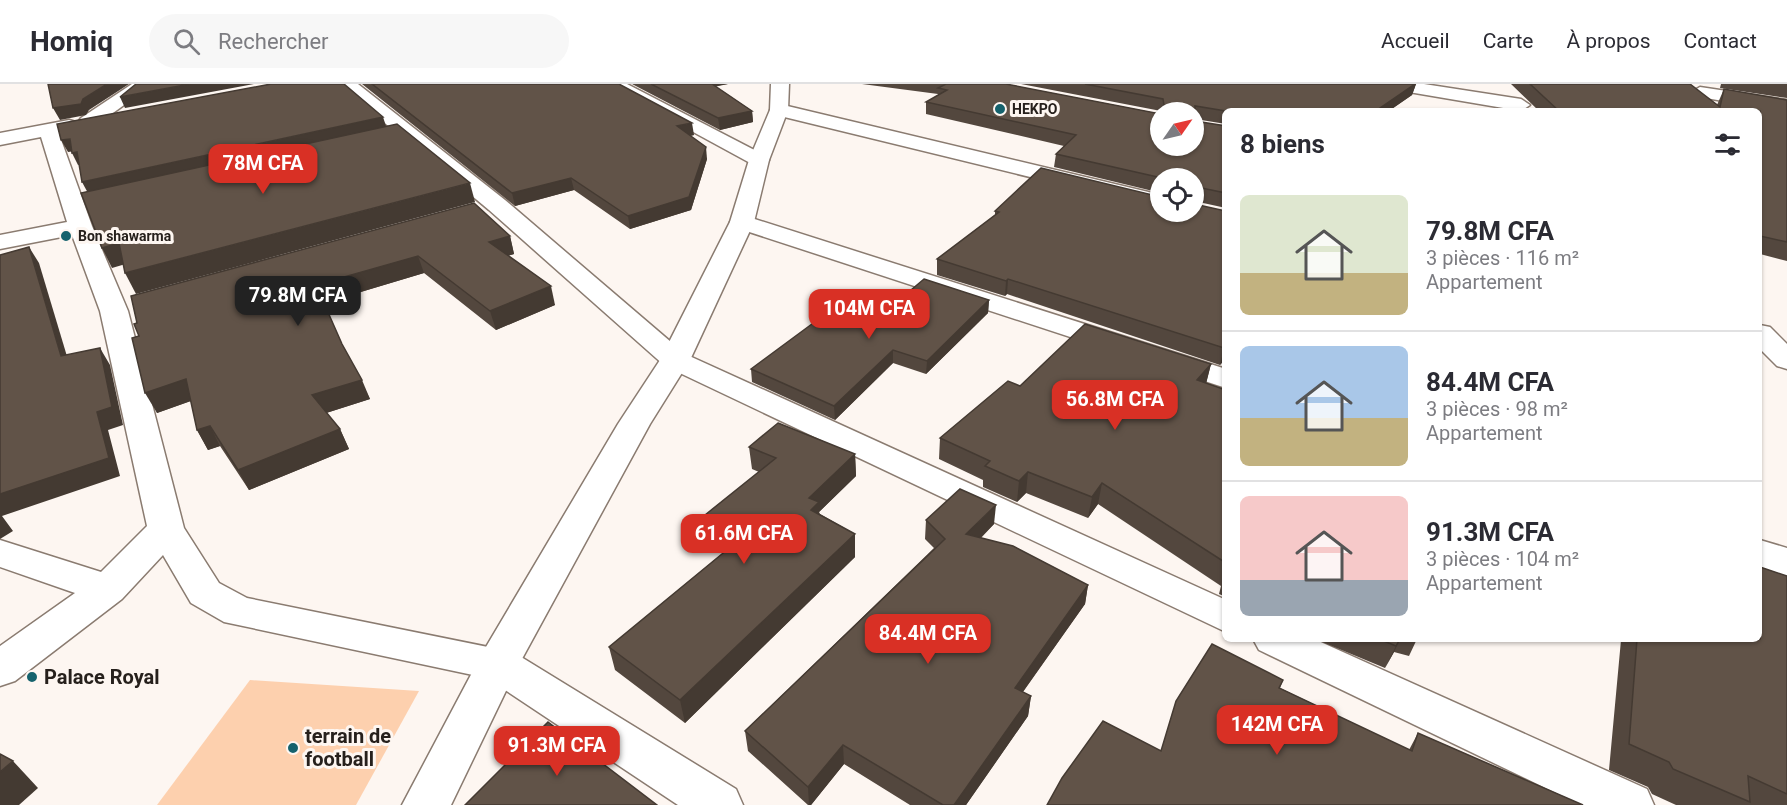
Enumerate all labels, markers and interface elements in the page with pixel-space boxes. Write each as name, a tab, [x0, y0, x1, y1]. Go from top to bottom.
search box	[149, 14, 569, 68]
text: Homiq	[30, 25, 113, 58]
icon: search	[170, 25, 203, 58]
text: Rechercher	[218, 29, 329, 54]
text: Accueil	[1381, 29, 1450, 53]
text: Carte	[1483, 29, 1533, 53]
text: À propos	[1566, 29, 1651, 53]
text: Contact	[1684, 29, 1757, 53]
place label: HEKPO	[1012, 101, 1058, 117]
marker: HEKPO	[993, 102, 1007, 116]
north arrow	[1150, 102, 1204, 156]
map controls	[1150, 102, 1204, 222]
icon: filters	[1711, 128, 1744, 161]
text: 8 biens	[1240, 129, 1325, 159]
pin: 78M CFA	[208, 144, 318, 195]
text: 78M CFA	[222, 151, 304, 175]
button: locate	[1150, 168, 1204, 222]
text: 79.8M CFA	[1426, 216, 1554, 246]
icon: home	[1288, 219, 1360, 291]
place label: Bon shawarma	[78, 228, 172, 244]
marker: Bon shawarma	[59, 229, 73, 243]
text: 3 pièces · 116 m²	[1426, 246, 1579, 270]
text: Appartement	[1426, 270, 1543, 294]
pin: 79.8M CFA	[229, 276, 367, 327]
text: 79.8M CFA	[249, 283, 347, 307]
pin: 104M CFA	[807, 289, 931, 340]
text: 104M CFA	[823, 296, 915, 320]
text: 84.4M CFA	[1426, 367, 1554, 397]
icon: home	[1288, 370, 1360, 442]
pin: 56.8M CFA	[1046, 380, 1184, 431]
text: 56.8M CFA	[1066, 387, 1164, 411]
text: 3 pièces · 98 m²	[1426, 397, 1568, 421]
text: Appartement	[1426, 421, 1543, 445]
pin: 61.6M CFA	[675, 514, 813, 565]
text: 91.3M CFA	[1426, 517, 1554, 547]
icon: home	[1288, 520, 1360, 592]
text: 61.6M CFA	[695, 521, 793, 545]
text: 3 pièces · 104 m²	[1426, 547, 1579, 571]
text: Appartement	[1426, 571, 1543, 595]
pin: 84.4M CFA	[859, 614, 997, 665]
text: 84.4M CFA	[879, 621, 977, 645]
place label: Palace Royal	[44, 665, 160, 689]
marker: Palace Royal	[25, 670, 39, 684]
pin: 142M CFA	[1215, 705, 1339, 756]
text: 142M CFA	[1231, 712, 1323, 736]
place label: terrain de football	[305, 724, 391, 771]
pin: 91.3M CFA	[488, 726, 626, 777]
text: 91.3M CFA	[508, 733, 606, 757]
marker: terrain de football	[286, 741, 300, 755]

